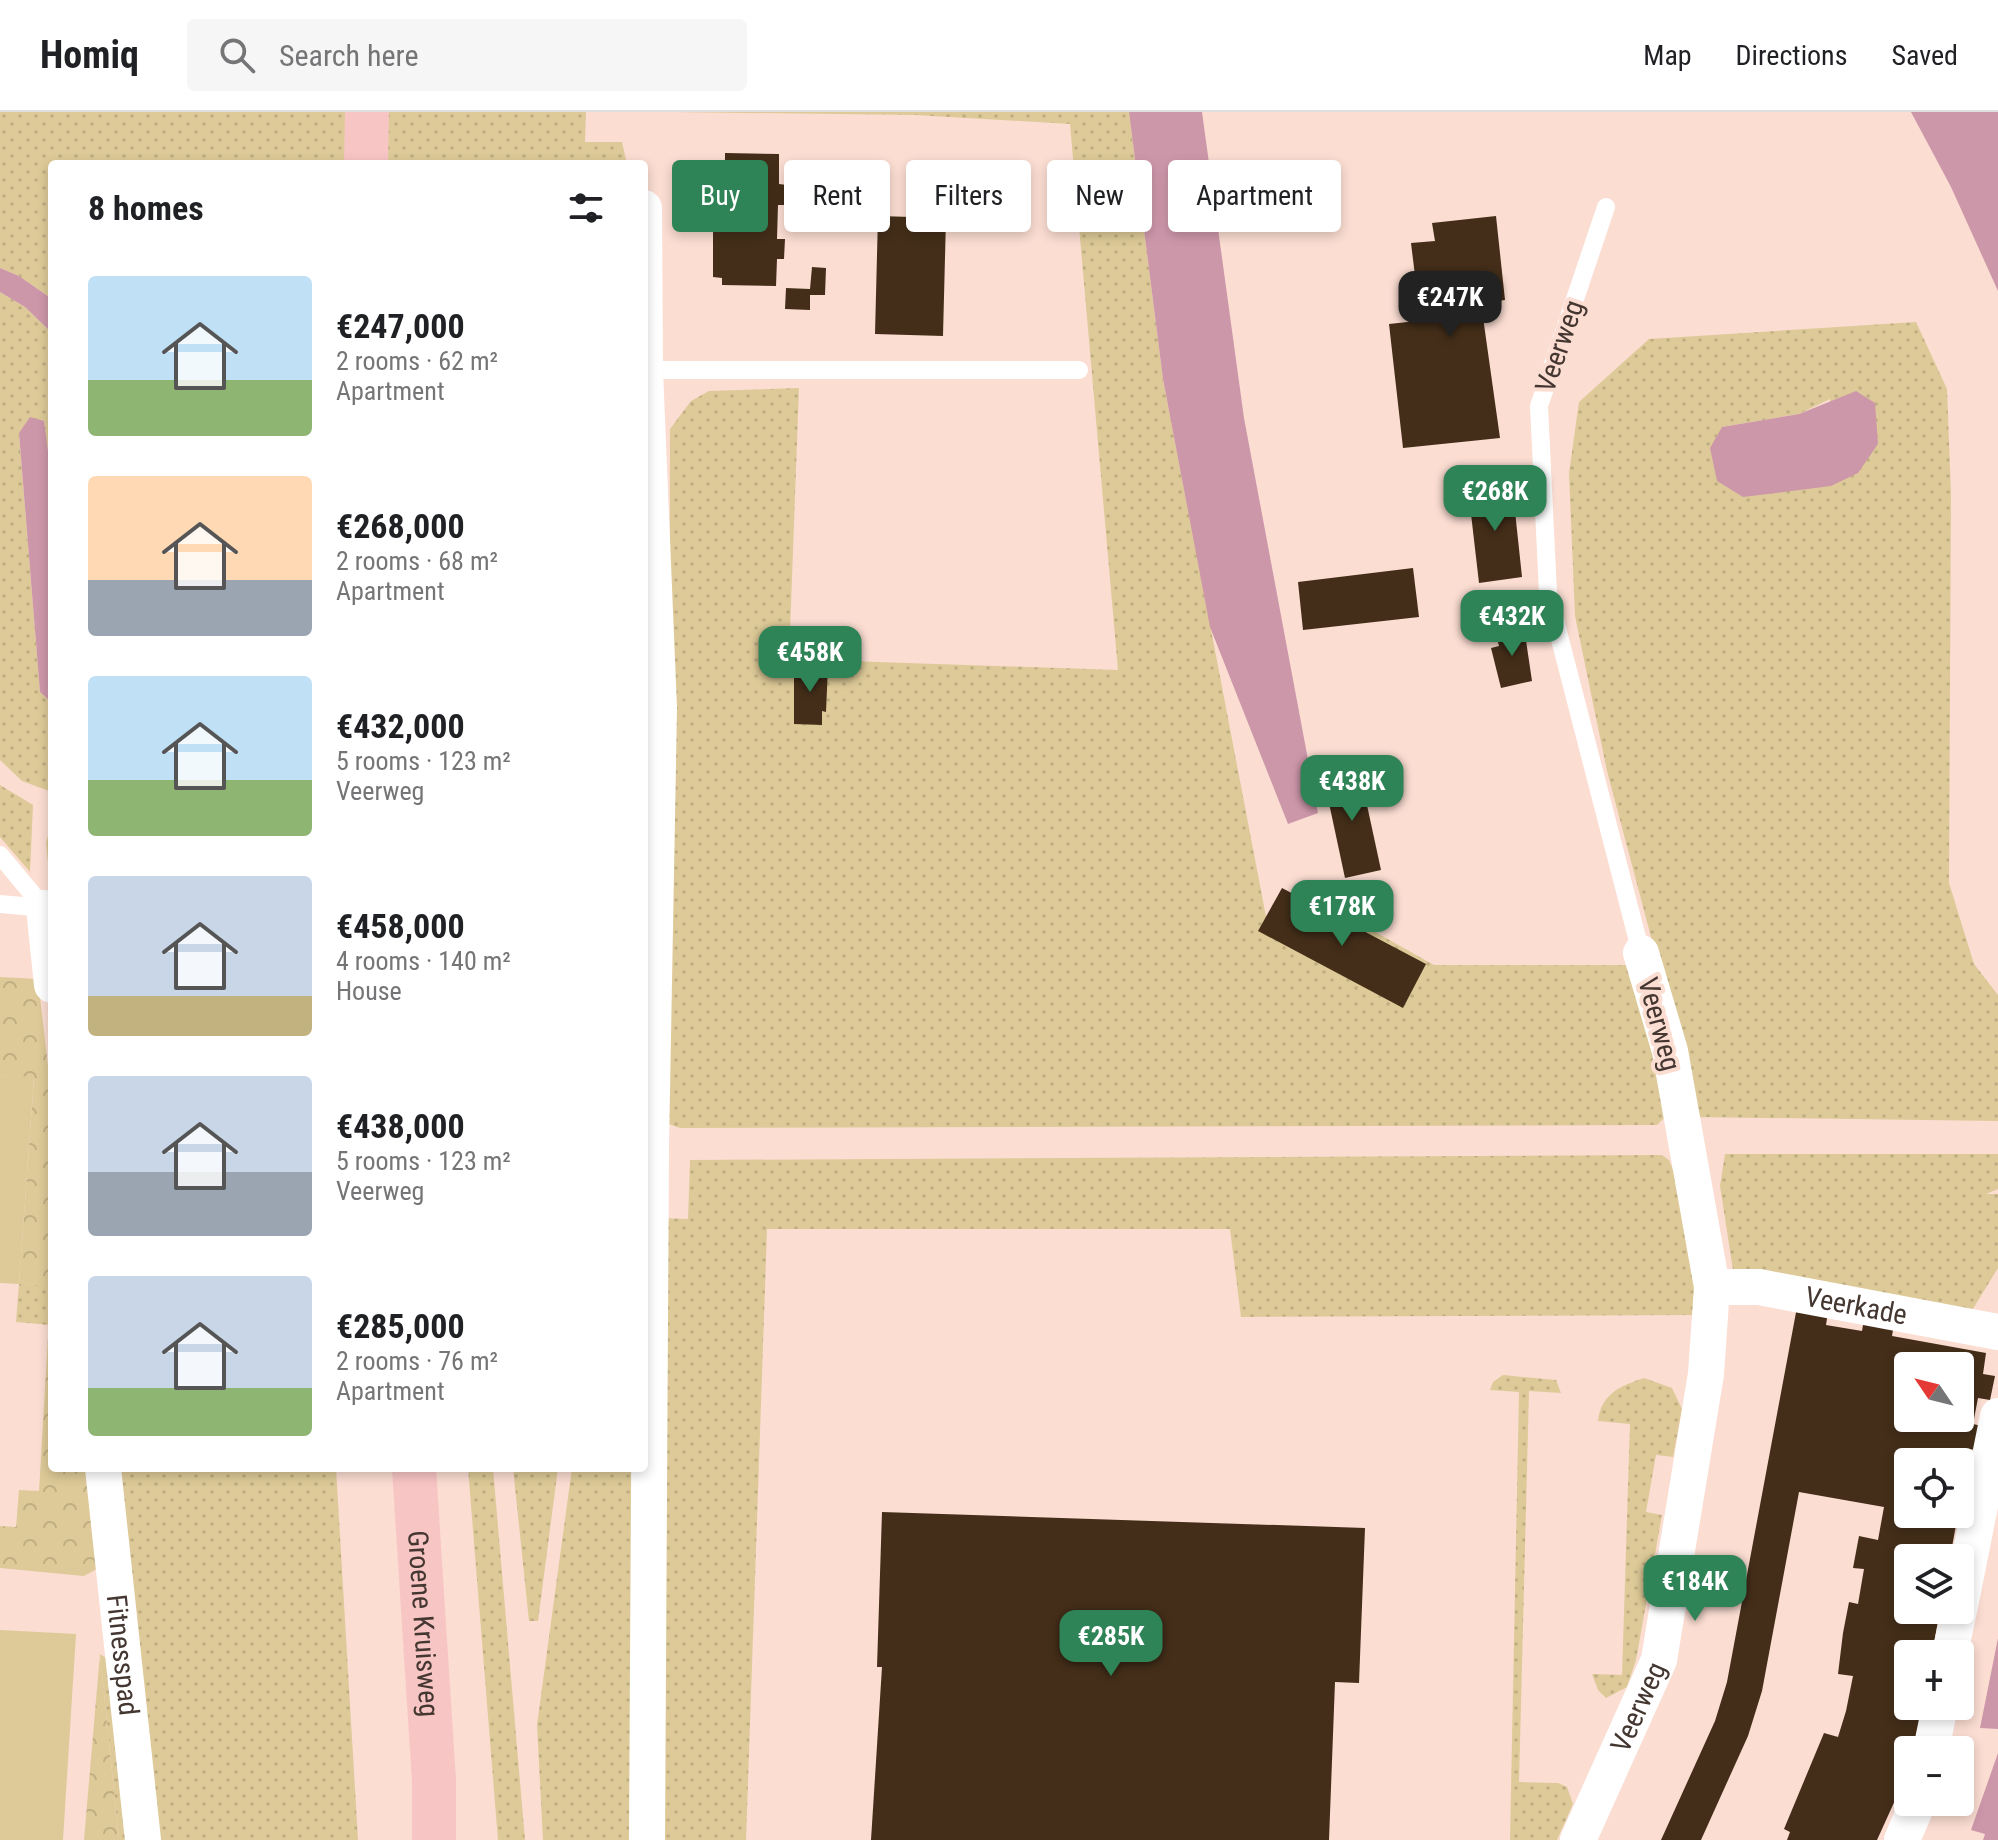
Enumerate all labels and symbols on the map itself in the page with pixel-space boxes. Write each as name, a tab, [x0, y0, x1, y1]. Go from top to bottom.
pin: €247K	[1394, 271, 1506, 339]
street label: Veerweg	[1528, 296, 1591, 397]
pin: €268K	[1439, 465, 1551, 533]
pin: €432K	[1456, 590, 1568, 658]
pin: €458K	[754, 626, 866, 694]
pin: €438K	[1296, 755, 1408, 823]
pin: €178K	[1286, 880, 1398, 948]
street label: Veerweg	[1631, 974, 1688, 1074]
street label: Veerkade	[1803, 1280, 1910, 1332]
north arrow	[1894, 1352, 1974, 1432]
street label: Groene Kruisweg	[401, 1529, 446, 1718]
pin: €184K	[1639, 1555, 1751, 1623]
street label: Fitnesspad	[100, 1593, 146, 1717]
pin: €285K	[1055, 1610, 1167, 1678]
street label: Veerweg	[1604, 1657, 1673, 1757]

